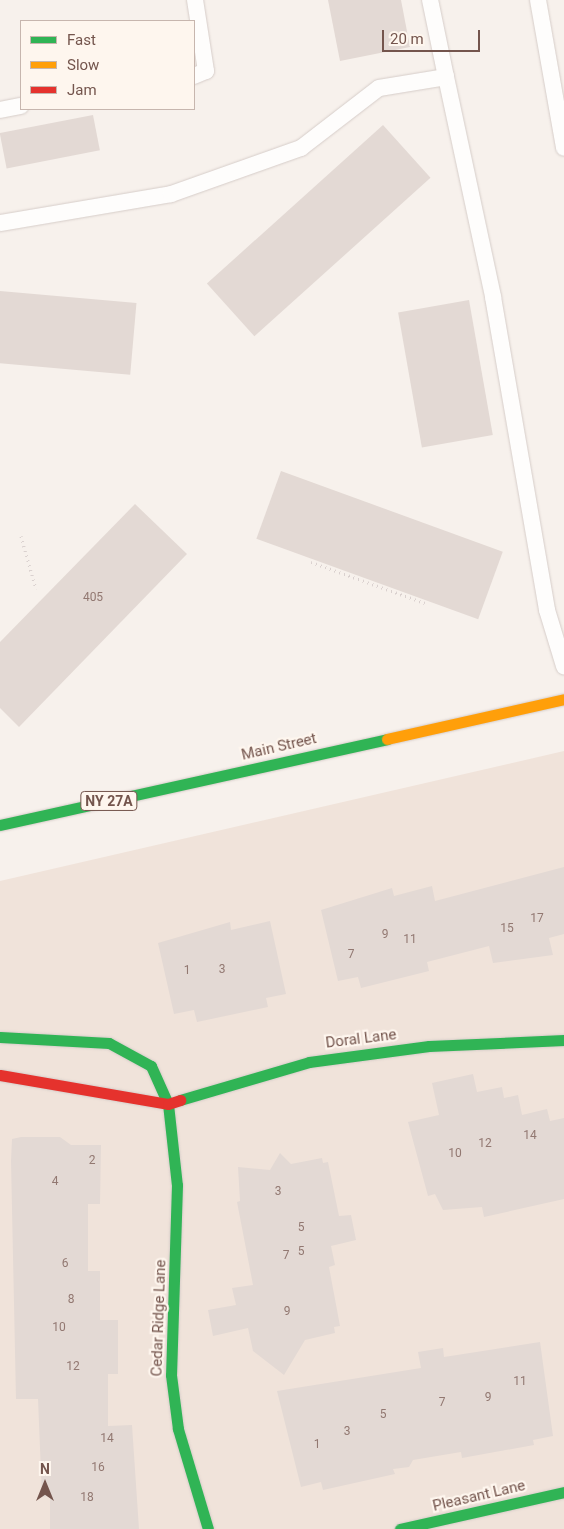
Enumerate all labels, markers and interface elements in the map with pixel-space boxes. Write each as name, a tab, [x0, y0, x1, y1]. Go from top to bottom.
legend	[20, 20, 195, 110]
scale bar	[384, 20, 482, 52]
text: 20 m	[390, 30, 424, 48]
text: Fast	[67, 31, 96, 49]
text: Slow	[67, 56, 99, 74]
text: Jam	[67, 81, 97, 99]
house number: 405	[83, 591, 103, 605]
street label: Main Street	[240, 730, 318, 764]
road number: NY 27A	[80, 789, 138, 812]
house number: 17	[530, 912, 544, 926]
house number: 15	[500, 922, 514, 936]
house number: 9	[382, 928, 388, 942]
house number: 11	[403, 933, 417, 947]
house number: 7	[348, 948, 354, 962]
house number: 3	[219, 963, 225, 977]
house number: 1	[184, 964, 190, 978]
street label: Doral Lane	[325, 1026, 397, 1052]
house number: 14	[523, 1129, 537, 1143]
house number: 12	[478, 1137, 492, 1151]
house number: 10	[448, 1147, 462, 1161]
house number: 2	[89, 1154, 95, 1168]
house number: 4	[52, 1175, 58, 1189]
house number: 3	[275, 1185, 281, 1199]
house number: 5	[298, 1221, 304, 1235]
house number: 5	[298, 1245, 304, 1259]
house number: 7	[283, 1249, 289, 1263]
house number: 6	[62, 1257, 68, 1271]
street label: Cedar Ridge Lane	[148, 1259, 170, 1377]
house number: 8	[68, 1293, 74, 1307]
house number: 9	[284, 1305, 290, 1319]
house number: 10	[52, 1321, 66, 1335]
house number: 12	[66, 1360, 80, 1374]
house number: 11	[513, 1375, 527, 1389]
house number: 9	[485, 1391, 491, 1405]
house number: 7	[439, 1396, 445, 1410]
house number: 5	[380, 1408, 386, 1422]
house number: 3	[344, 1425, 350, 1439]
house number: 14	[100, 1432, 114, 1446]
house number: 1	[314, 1438, 320, 1452]
north arrow	[20, 1459, 70, 1509]
text: N	[40, 1461, 50, 1477]
house number: 16	[91, 1461, 105, 1475]
street label: Pleasant Lane	[431, 1477, 527, 1515]
house number: 18	[80, 1491, 94, 1505]

